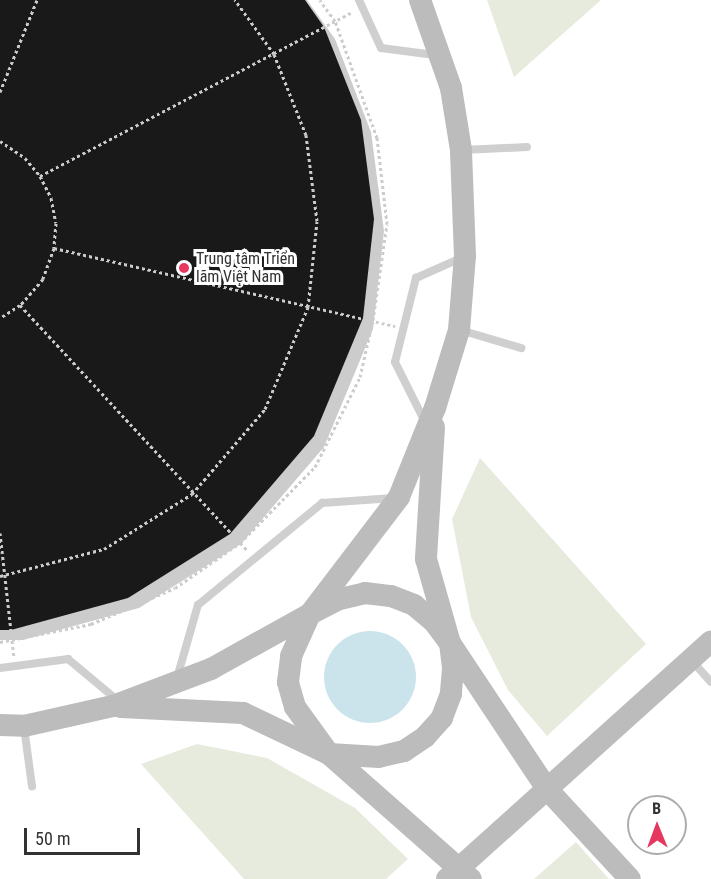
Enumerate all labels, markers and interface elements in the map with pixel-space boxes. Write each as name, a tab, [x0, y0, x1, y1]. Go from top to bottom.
place label: Trung tâm Triển lãm Việt Nam	[196, 249, 295, 287]
marker: Trung tâm Triển lãm Việt Nam	[177, 261, 191, 275]
north arrow	[627, 795, 687, 855]
text: B	[652, 799, 661, 818]
scale bar	[27, 816, 142, 854]
text: 50 m	[35, 828, 70, 849]

